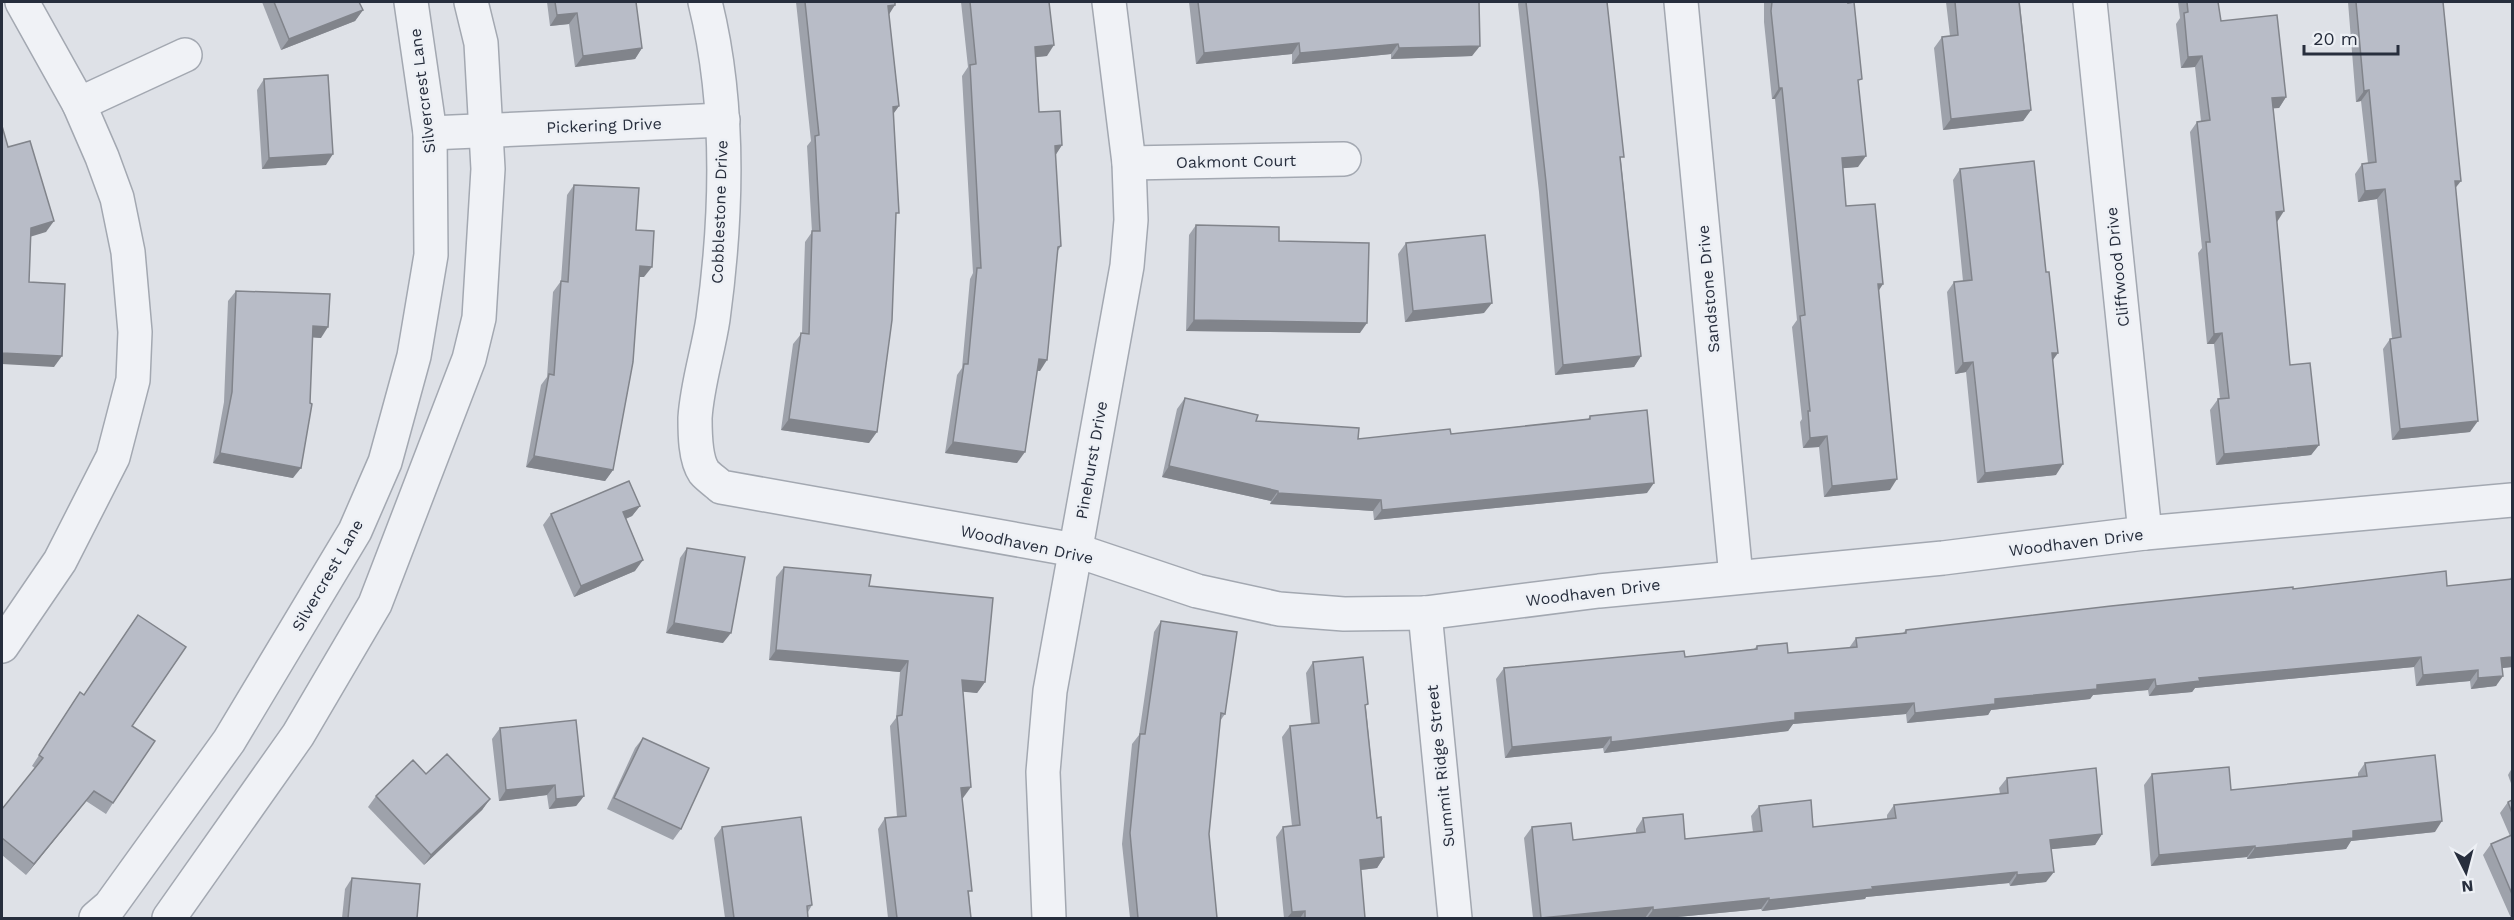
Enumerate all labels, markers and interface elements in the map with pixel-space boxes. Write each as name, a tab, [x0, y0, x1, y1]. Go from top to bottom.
scale bar	[2304, 18, 2398, 56]
street label: Silvercrest Lane	[405, 27, 440, 154]
text: 20 m	[2313, 28, 2358, 49]
street label: Pickering Drive	[546, 114, 662, 137]
street label: Cobblestone Drive	[707, 140, 732, 284]
street label: Oakmont Court	[1176, 151, 1297, 172]
street label: Cliffwood Drive	[2102, 206, 2133, 328]
street label: Sandstone Drive	[1693, 224, 1724, 354]
street label: Pinehurst Drive	[1072, 400, 1111, 521]
street label: Silvercrest Lane	[288, 516, 367, 634]
street label: Woodhaven Drive	[959, 521, 1095, 568]
street label: Woodhaven Drive	[2008, 525, 2144, 560]
street label: Woodhaven Drive	[1525, 575, 1661, 610]
street label: Summit Ridge Street	[1422, 684, 1458, 848]
north arrow	[2436, 842, 2496, 902]
text: N	[2461, 876, 2474, 896]

